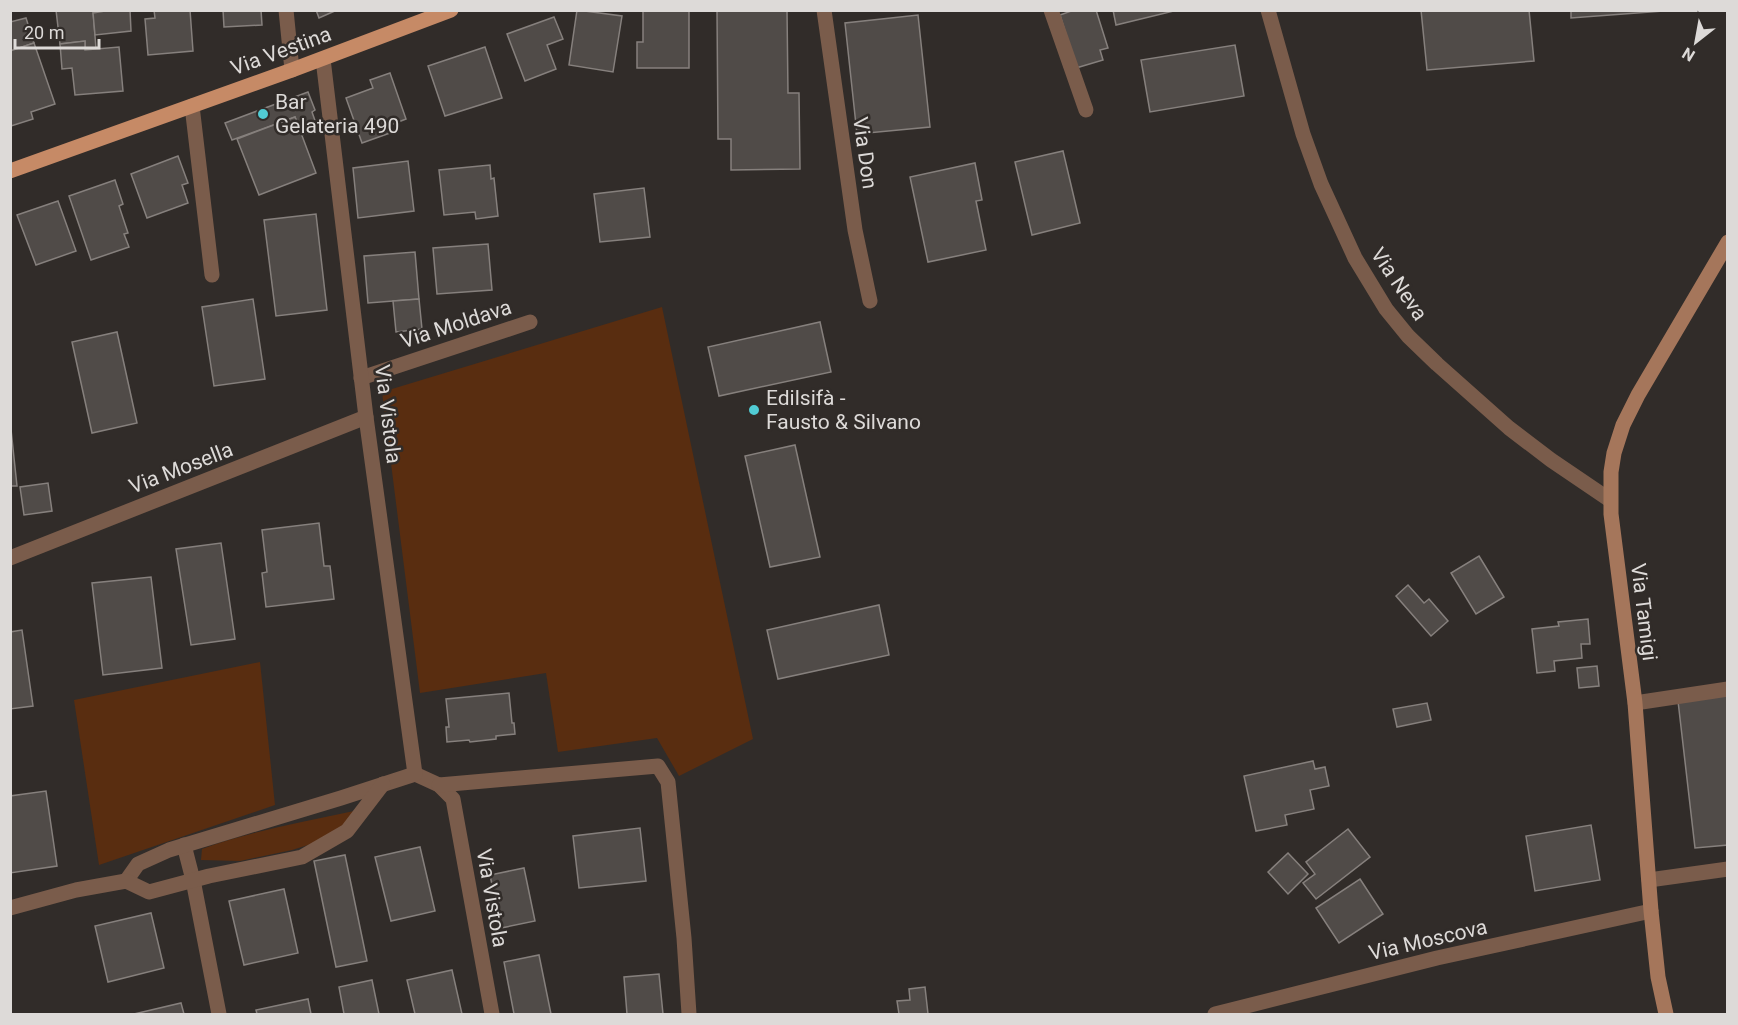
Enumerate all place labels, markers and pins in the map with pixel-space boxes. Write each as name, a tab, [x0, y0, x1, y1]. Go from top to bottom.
place label: Bar Gelateria 490	[275, 90, 399, 138]
marker: Bar Gelateria 490	[256, 107, 270, 121]
place label: Edilsifà - Fausto & Silvano	[766, 386, 921, 434]
marker: Edilsifà - Fausto & Silvano	[747, 403, 761, 417]

